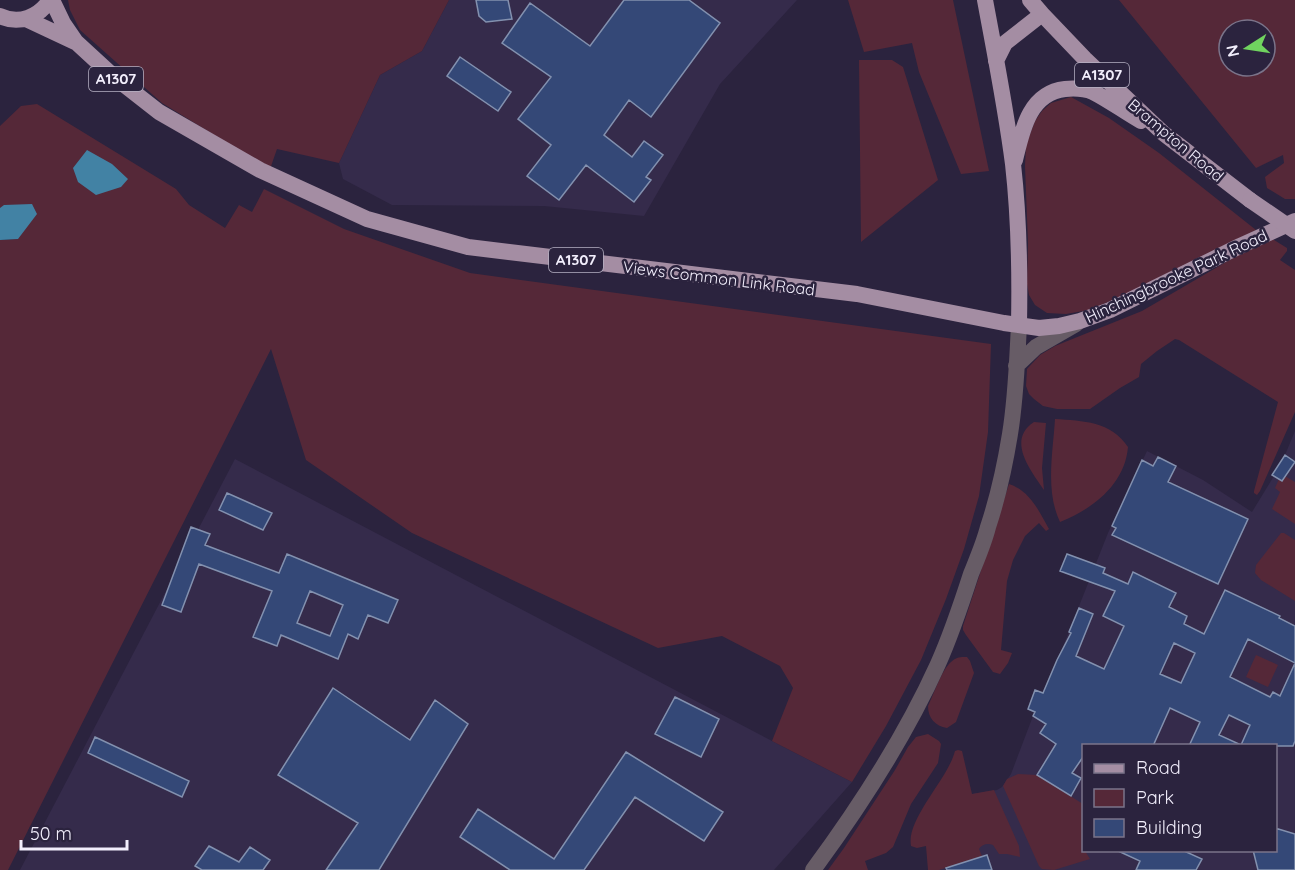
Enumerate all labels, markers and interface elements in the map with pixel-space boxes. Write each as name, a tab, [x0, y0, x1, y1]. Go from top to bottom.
north arrow	[1217, 18, 1277, 78]
text: N	[1221, 43, 1243, 59]
road number: A1307	[1075, 63, 1129, 87]
road number: A1307	[89, 67, 143, 91]
street label: Brampton Road	[1124, 94, 1228, 186]
street label: Hinchingbrooke Park Road	[1082, 225, 1270, 327]
road number: A1307	[549, 248, 603, 272]
street label: Views Common Link Road	[622, 256, 816, 300]
legend	[1082, 744, 1277, 852]
text: Road	[1136, 756, 1181, 779]
text: Park	[1136, 786, 1174, 809]
scale bar	[21, 813, 128, 851]
text: Building	[1136, 816, 1202, 839]
text: 50 m	[30, 822, 72, 845]

